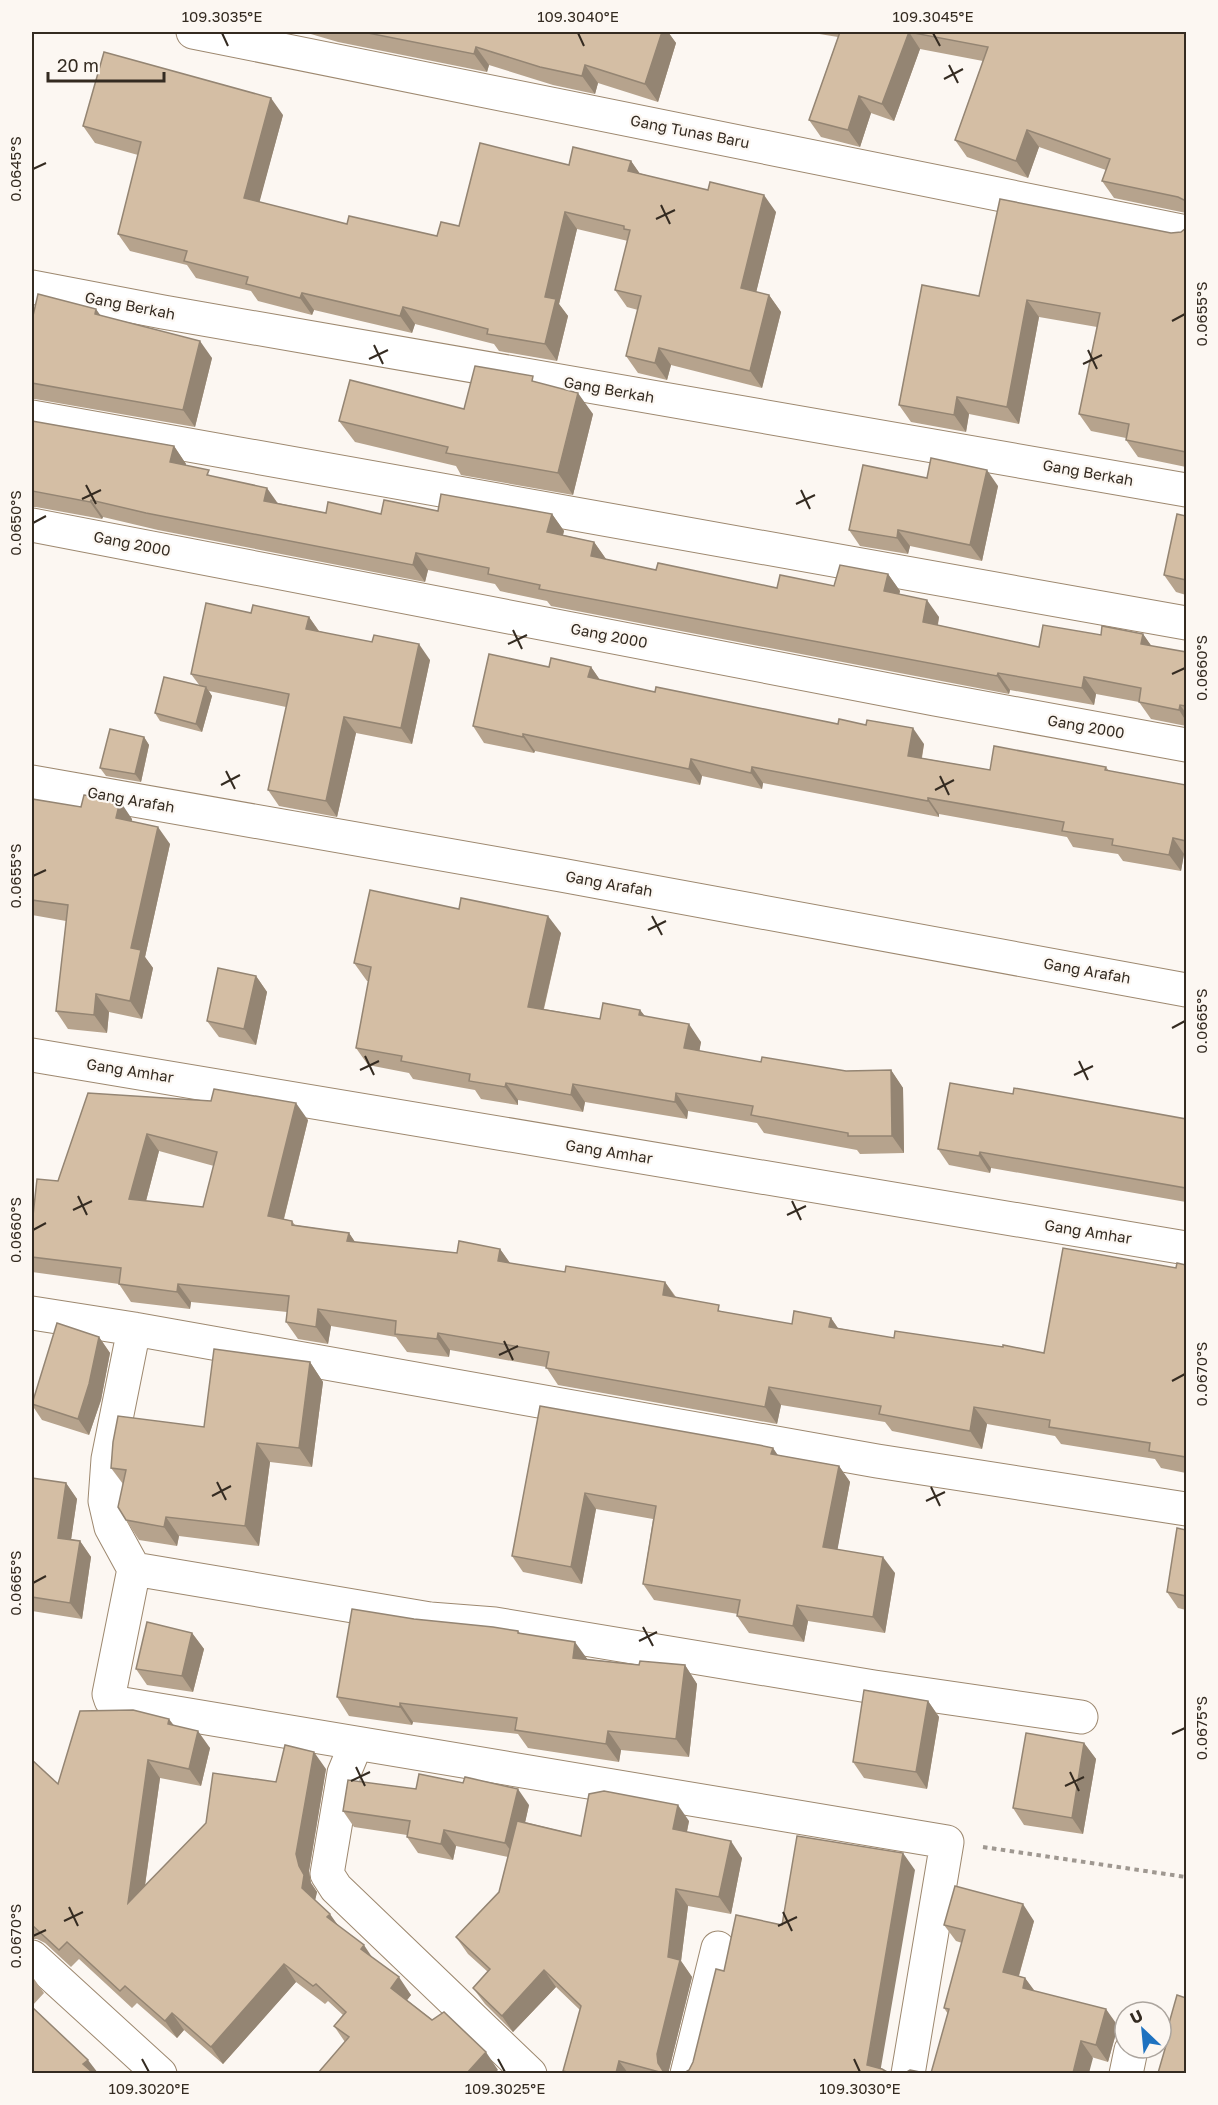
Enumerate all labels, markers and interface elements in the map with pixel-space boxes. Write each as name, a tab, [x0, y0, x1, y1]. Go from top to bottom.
text: 109.3035°E	[182, 7, 262, 25]
text: 109.3040°E	[537, 7, 619, 25]
text: 109.3045°E	[892, 7, 974, 25]
scale bar	[48, 45, 164, 83]
text: 20 m	[57, 54, 99, 76]
street label: Gang Tunas Baru	[629, 111, 751, 151]
text: 0.0645°S	[6, 136, 24, 202]
text: 0.0655°S	[1192, 281, 1210, 347]
street label: Gang Berkah	[83, 287, 177, 323]
street label: Gang Berkah	[562, 372, 656, 406]
street label: Gang Berkah	[1041, 455, 1135, 489]
text: 0.0650°S	[6, 490, 24, 556]
street label: Gang 2000	[92, 527, 172, 559]
street label: Gang 2000	[569, 619, 649, 651]
text: 0.0660°S	[1192, 635, 1210, 701]
street label: Gang 2000	[1046, 710, 1126, 742]
street label: Gang Arafah	[86, 782, 176, 816]
text: 0.0655°S	[6, 843, 24, 909]
street label: Gang Arafah	[564, 866, 654, 900]
street label: Gang Arafah	[1042, 953, 1132, 987]
text: 0.0665°S	[1192, 988, 1210, 1054]
street label: Gang Amhar	[85, 1054, 175, 1086]
street label: Gang Amhar	[564, 1135, 654, 1167]
text: 0.0660°S	[6, 1197, 24, 1263]
street label: Gang Amhar	[1043, 1215, 1133, 1247]
text: 0.0670°S	[1192, 1342, 1210, 1406]
text: 0.0665°S	[6, 1550, 24, 1616]
text: 0.0675°S	[1192, 1696, 1210, 1760]
text: 0.0670°S	[6, 1904, 24, 1968]
north arrow	[1113, 2000, 1173, 2060]
text: U	[1127, 2005, 1146, 2028]
text: 109.3020°E	[108, 2079, 190, 2097]
text: 109.3025°E	[465, 2079, 545, 2097]
text: 109.3030°E	[819, 2079, 901, 2097]

